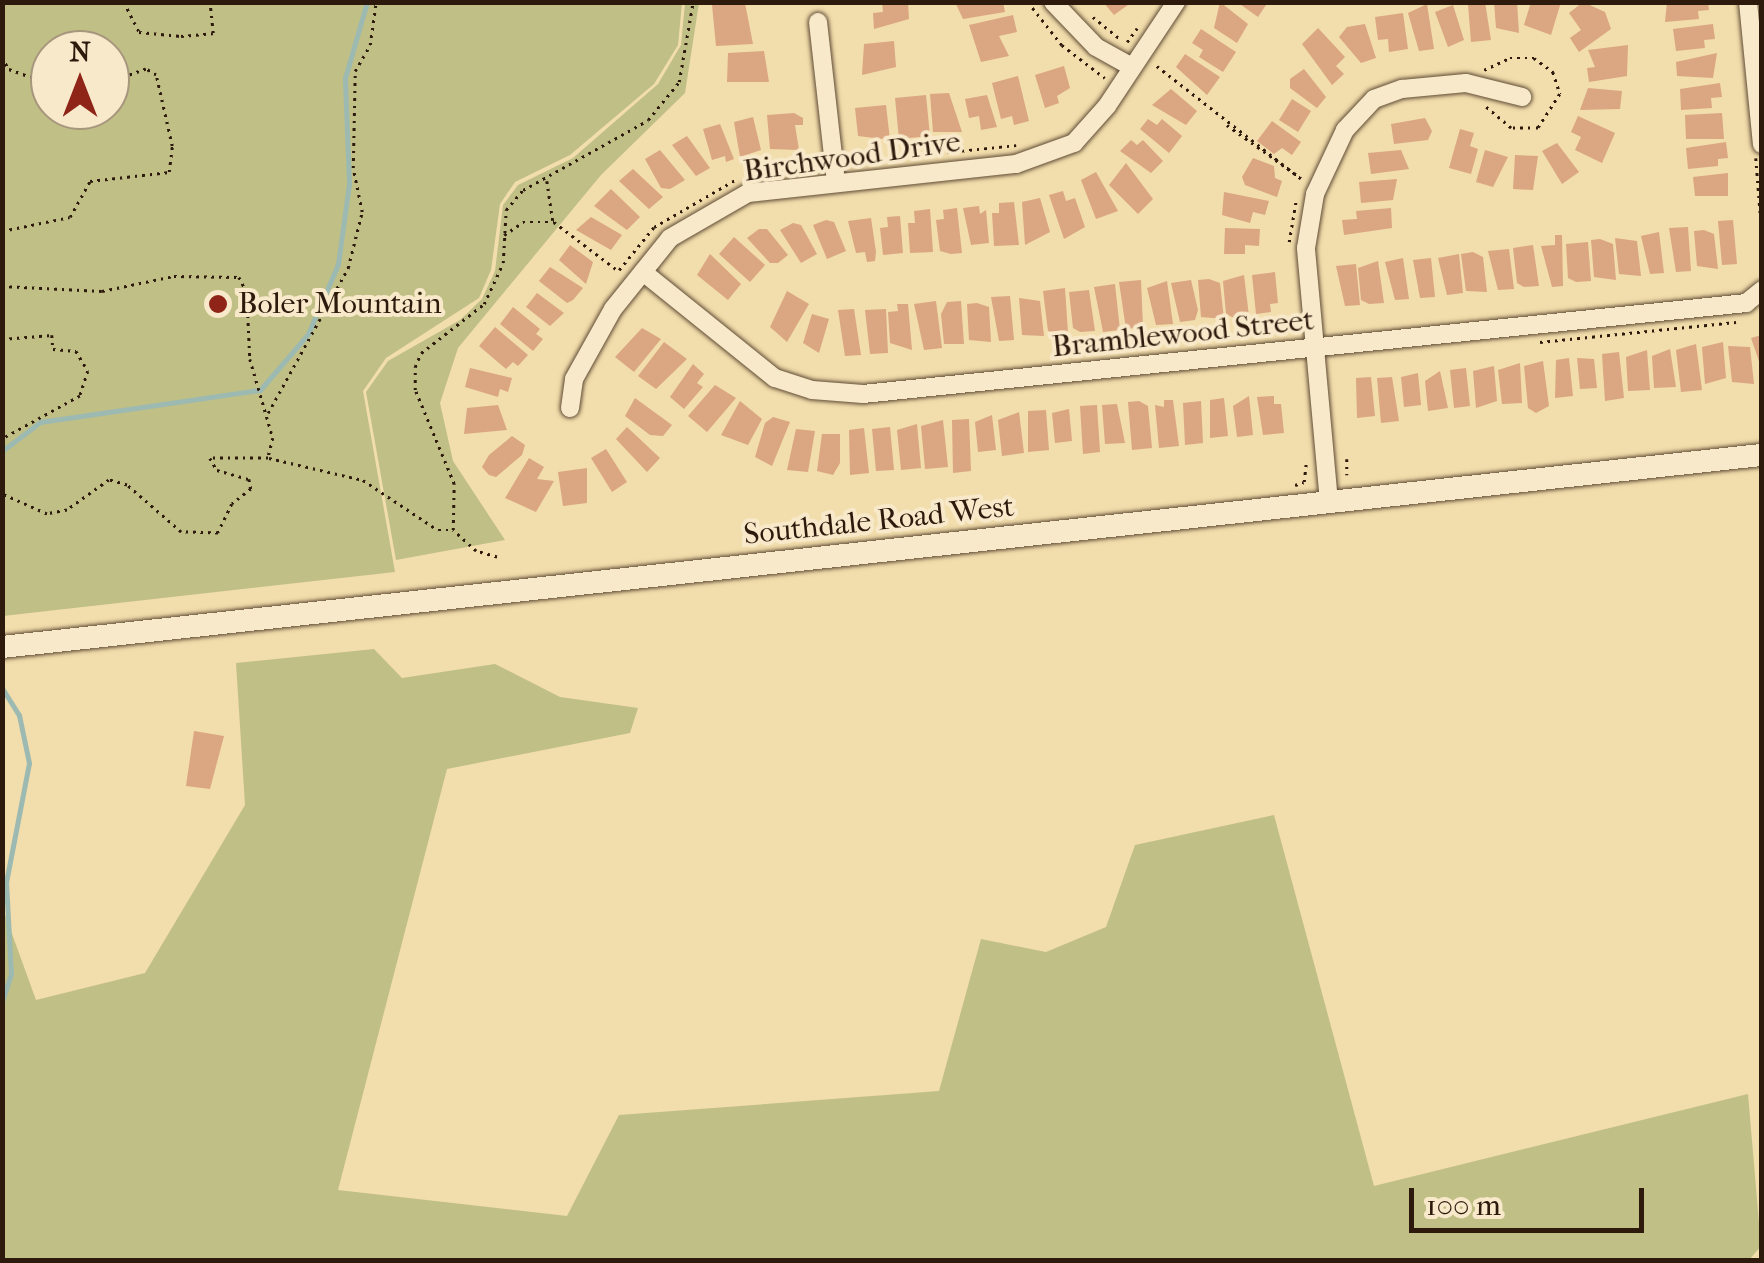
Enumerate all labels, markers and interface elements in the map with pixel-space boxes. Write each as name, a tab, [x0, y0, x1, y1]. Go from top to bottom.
north arrow	[30, 30, 130, 130]
text: N	[69, 35, 91, 68]
street label: Birchwood Drive	[741, 124, 963, 190]
place label: Boler Mountain	[238, 286, 442, 322]
marker: Boler Mountain	[207, 293, 229, 315]
street label: Bramblewood Street	[1050, 302, 1316, 366]
street label: Southdale Road West	[742, 489, 1016, 553]
scale bar	[1414, 1168, 1649, 1230]
text: 100 m	[1426, 1188, 1501, 1223]

